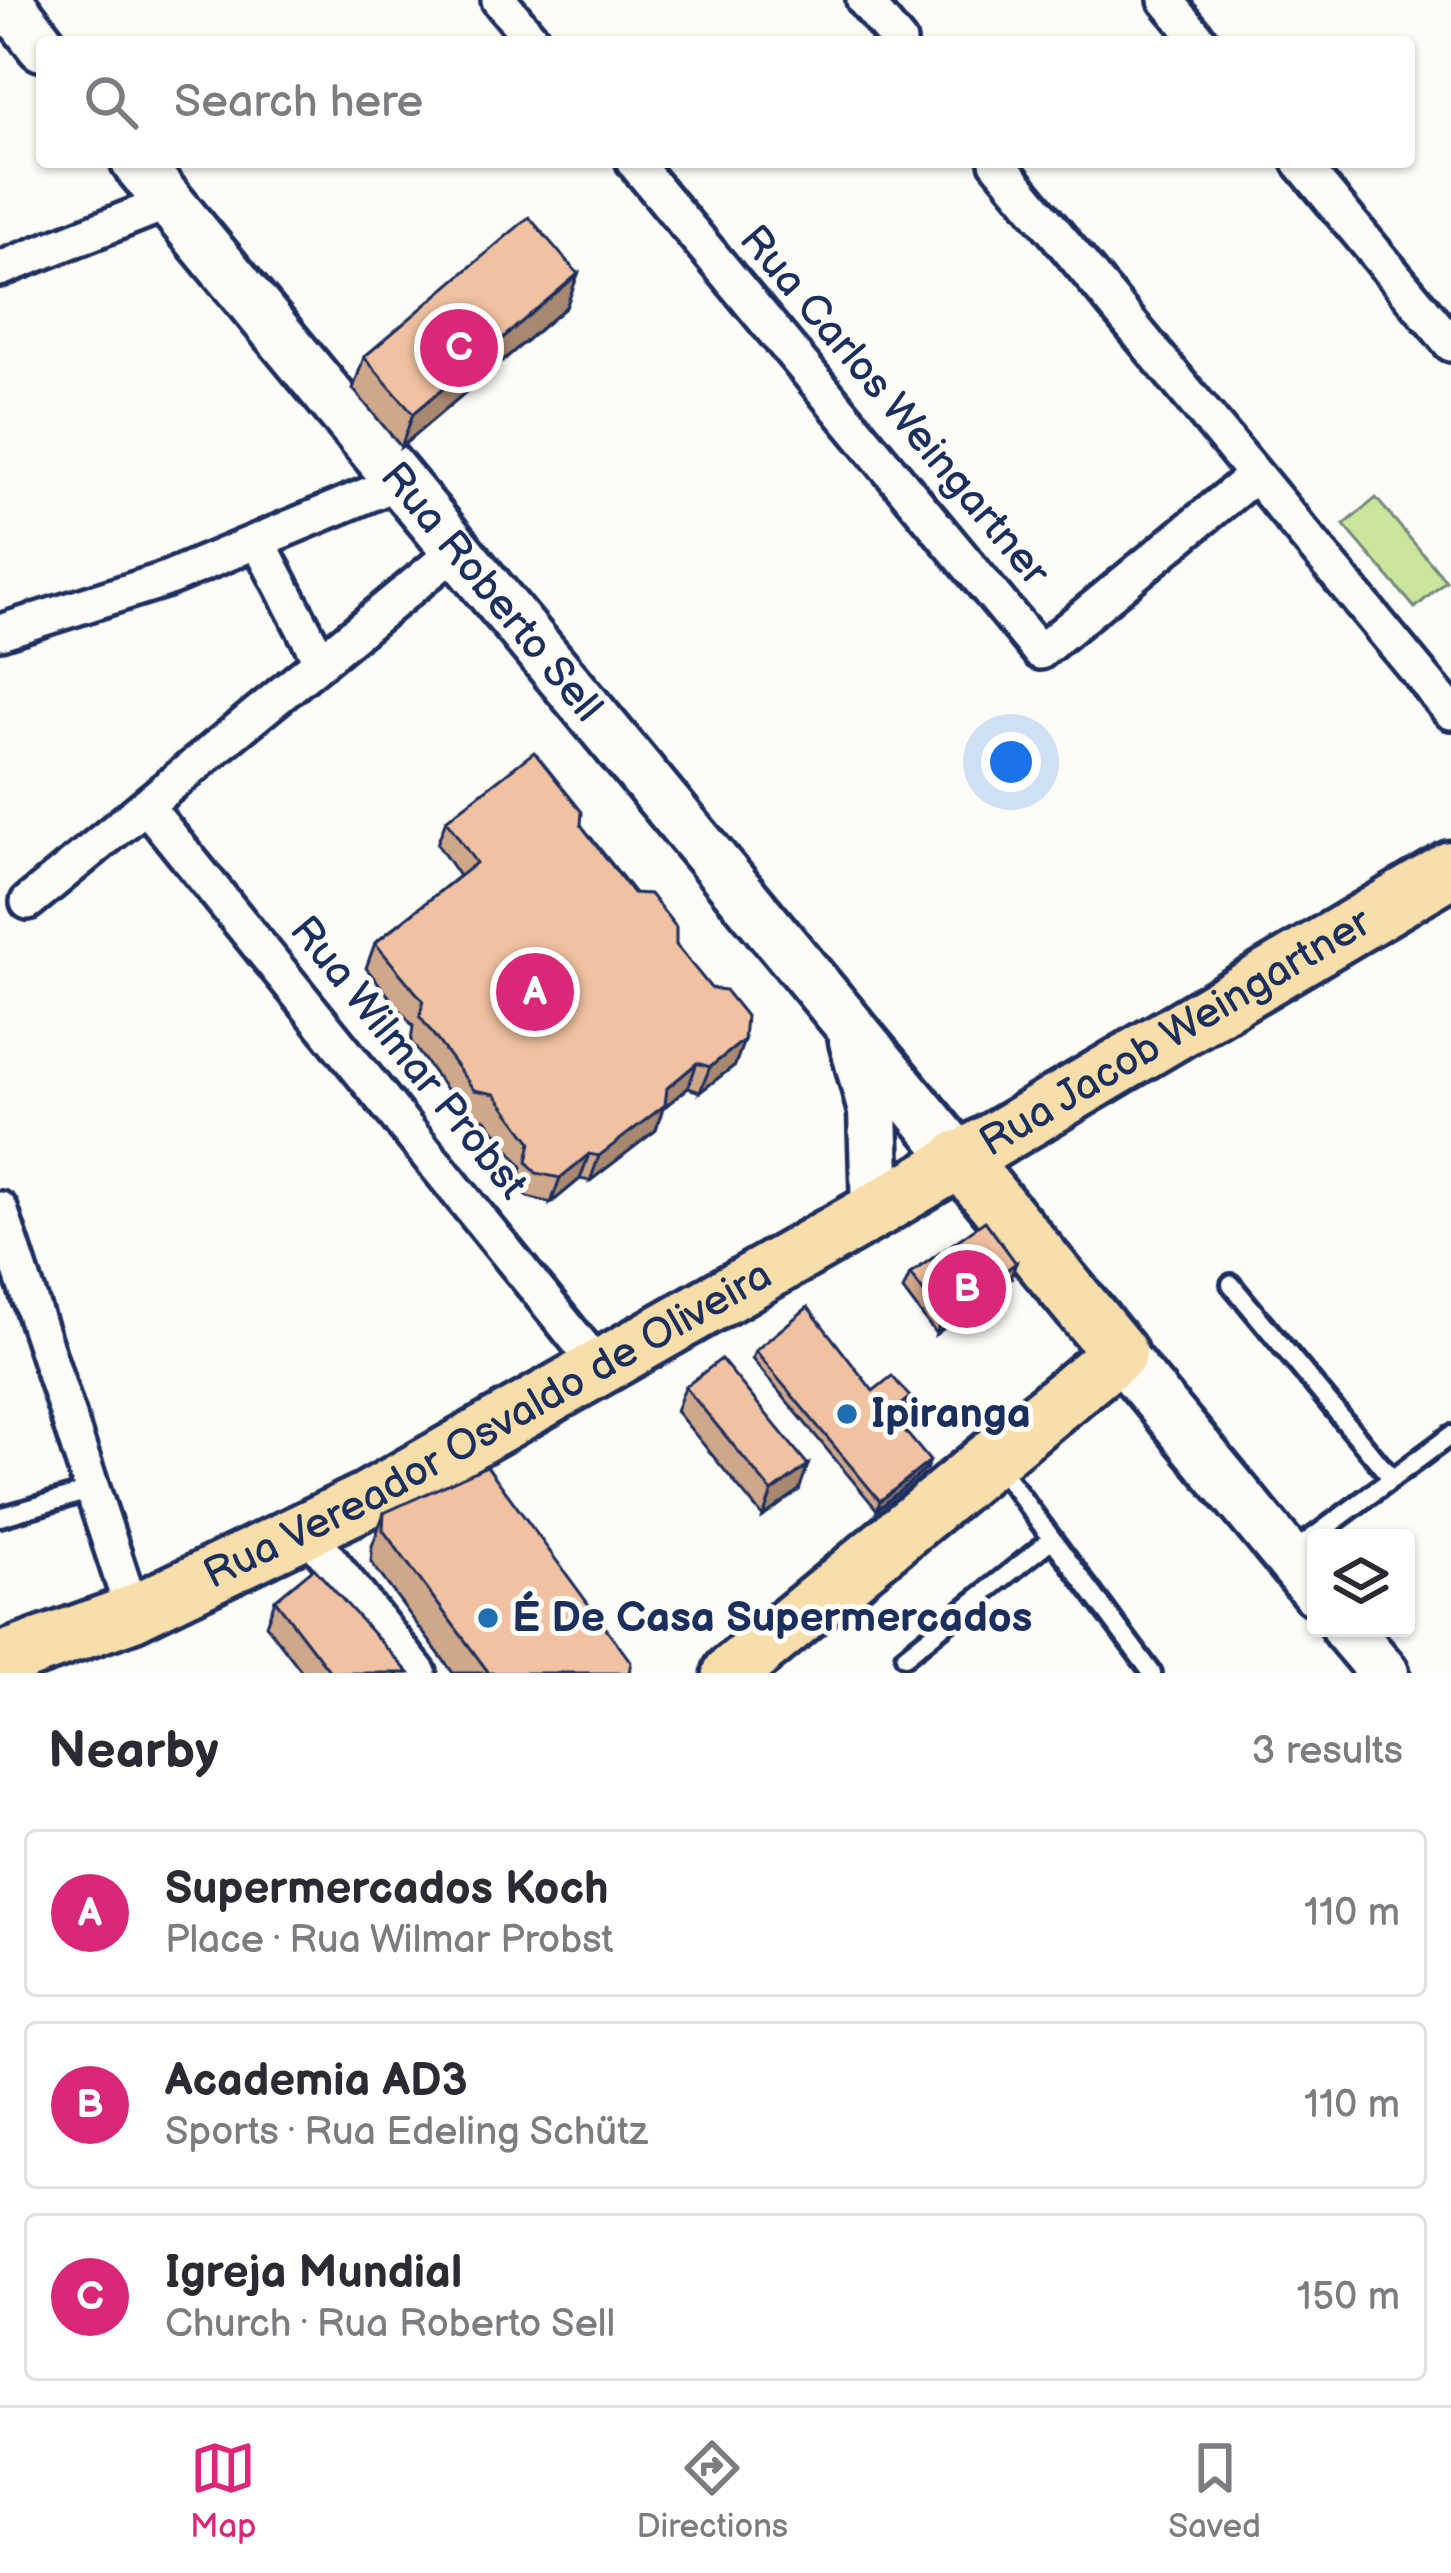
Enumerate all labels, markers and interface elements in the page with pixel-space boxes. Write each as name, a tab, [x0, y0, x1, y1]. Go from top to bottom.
search box	[36, 36, 1415, 168]
icon: search	[78, 69, 144, 135]
text: Search here	[174, 75, 423, 130]
street label: Rua Carlos Weingartner	[728, 215, 1060, 597]
pin: C	[420, 303, 498, 393]
street label: Rua Roberto Sell	[369, 452, 613, 732]
your location	[981, 732, 1041, 792]
street label: Rua Jacob Weingartner	[971, 897, 1381, 1168]
street label: Rua Wilmar Probst	[278, 906, 538, 1210]
pin: A	[496, 947, 574, 1037]
pin: B	[928, 1244, 1006, 1334]
street label: Rua Vereador Osvaldo de Oliveira	[196, 1249, 781, 1600]
place label: Ipiranga	[871, 1389, 1031, 1440]
marker: Ipiranga	[834, 1401, 860, 1427]
map controls	[1307, 1529, 1415, 1637]
button: layers	[1307, 1529, 1415, 1637]
place label: É De Casa Supermercados	[512, 1591, 1032, 1644]
marker: É De Casa Supermercados	[475, 1605, 501, 1631]
text: Nearby	[48, 1721, 219, 1782]
text: 3 results	[1251, 1728, 1403, 1775]
text: Supermercados Koch	[165, 1862, 609, 1917]
text: A	[78, 1890, 102, 1937]
text: 110 m	[1304, 1890, 1400, 1937]
text: Place · Rua Wilmar Probst	[165, 1917, 614, 1964]
text: Academia AD3	[165, 2054, 468, 2109]
text: B	[76, 2082, 104, 2129]
text: 110 m	[1304, 2082, 1400, 2129]
text: Sports · Rua Edeling Schütz	[165, 2109, 648, 2156]
text: Igreja Mundial	[165, 2246, 462, 2301]
text: C	[76, 2274, 104, 2321]
text: 150 m	[1297, 2274, 1400, 2321]
text: Church · Rua Roberto Sell	[165, 2301, 615, 2348]
tab: Map	[190, 2435, 256, 2547]
tab: Directions	[637, 2435, 788, 2547]
tab: Saved	[1168, 2435, 1261, 2547]

